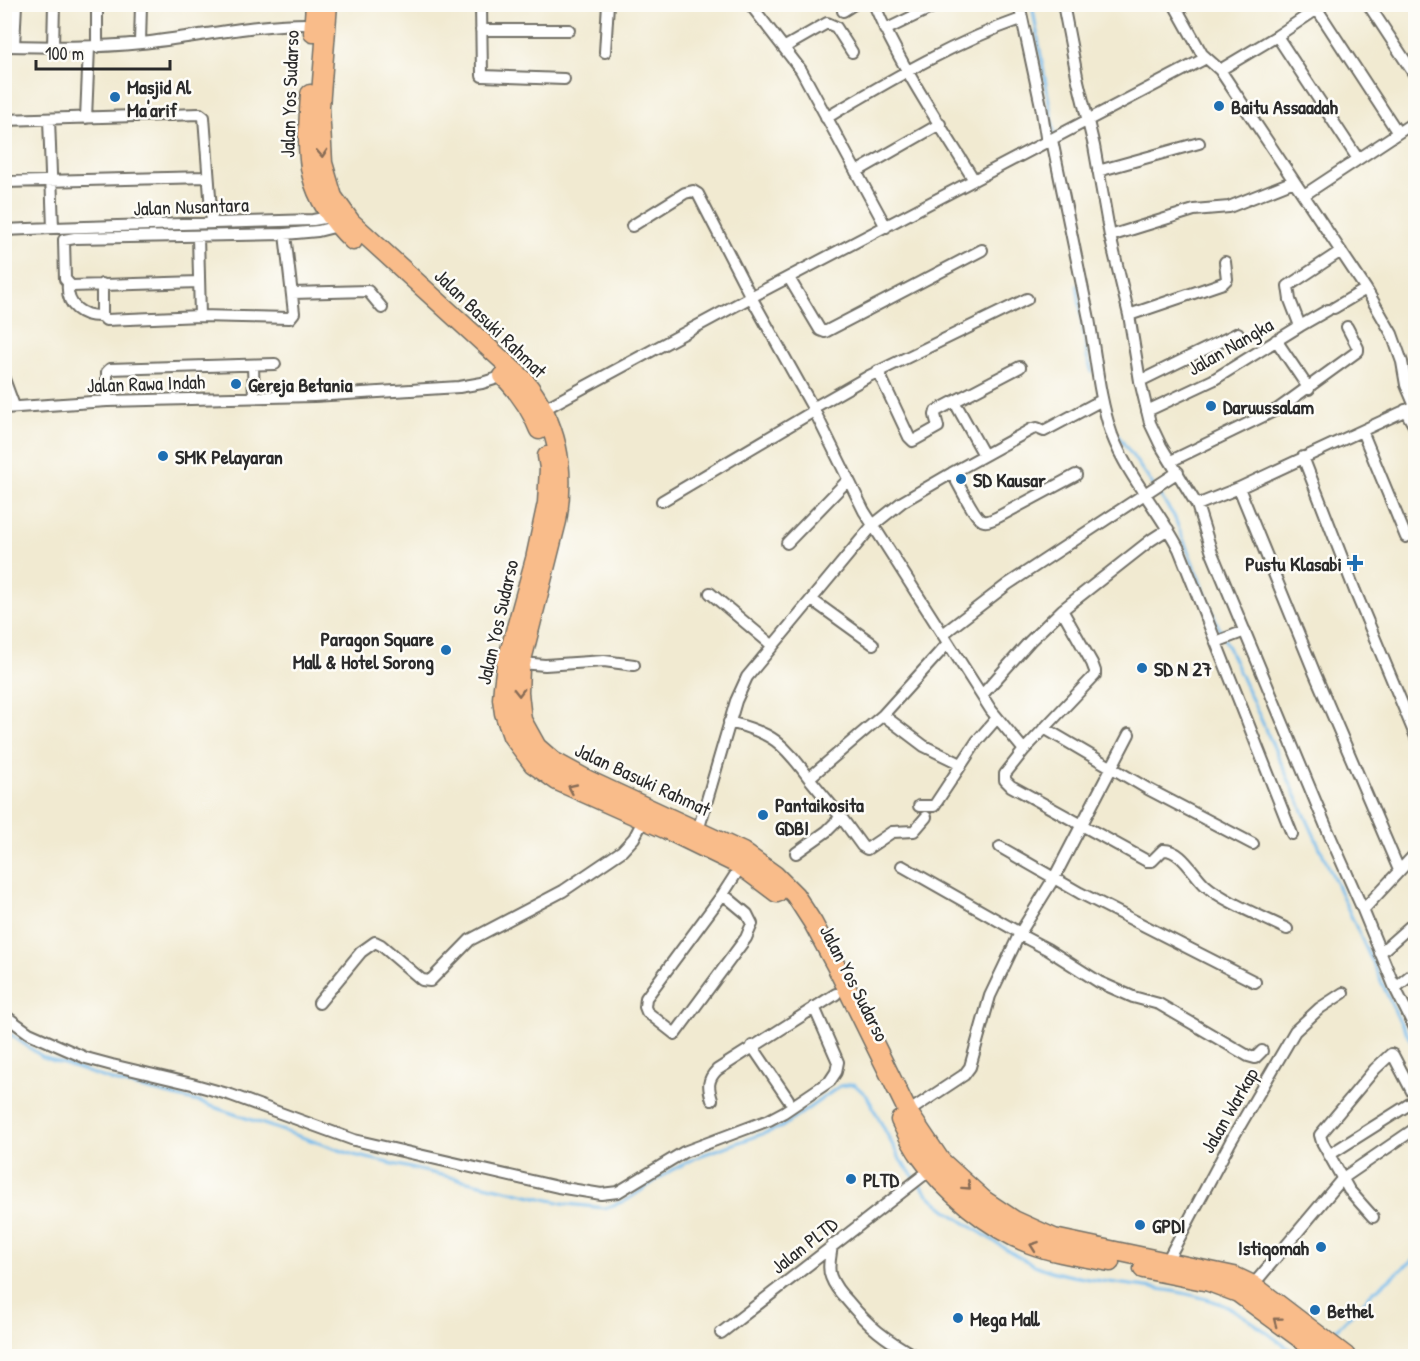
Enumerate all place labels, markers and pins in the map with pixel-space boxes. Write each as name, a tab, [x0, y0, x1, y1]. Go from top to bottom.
place label: Masjid Al Ma'arif	[127, 73, 192, 123]
marker: Masjid Al Ma'arif	[108, 90, 122, 104]
place label: Baitu Assaadah	[1231, 93, 1338, 120]
marker: Baitu Assaadah	[1212, 99, 1226, 113]
place label: Gereja Betania	[248, 371, 353, 398]
marker: Gereja Betania	[229, 377, 243, 391]
place label: Daruussalam	[1223, 393, 1314, 420]
marker: Daruussalam	[1204, 399, 1218, 413]
place label: SMK Pelayaran	[175, 443, 283, 471]
marker: SMK Pelayaran	[156, 449, 170, 463]
place label: SD Kausar	[973, 466, 1046, 493]
marker: SD Kausar	[954, 472, 968, 486]
place label: Pustu Klasabi	[1245, 550, 1342, 577]
marker: Pustu Klasabi	[1346, 554, 1364, 572]
place label: Paragon Square Mall & Hotel Sorong	[293, 625, 434, 676]
marker: Paragon Square Mall & Hotel Sorong	[439, 643, 453, 657]
place label: SD N 27	[1154, 655, 1212, 682]
marker: SD N 27	[1135, 661, 1149, 675]
place label: Pantaikosita GDBI	[775, 791, 864, 841]
marker: Pantaikosita GDBI	[756, 808, 770, 822]
place label: PLTD	[863, 1166, 899, 1193]
marker: PLTD	[844, 1172, 858, 1186]
place label: GPDI	[1152, 1212, 1185, 1239]
marker: GPDI	[1133, 1218, 1147, 1232]
place label: Istiqomah	[1238, 1234, 1310, 1262]
marker: Istiqomah	[1314, 1240, 1328, 1254]
place label: Bethel	[1327, 1297, 1374, 1324]
marker: Bethel	[1308, 1303, 1322, 1317]
place label: Mega Mall	[970, 1305, 1041, 1333]
marker: Mega Mall	[951, 1311, 965, 1325]

